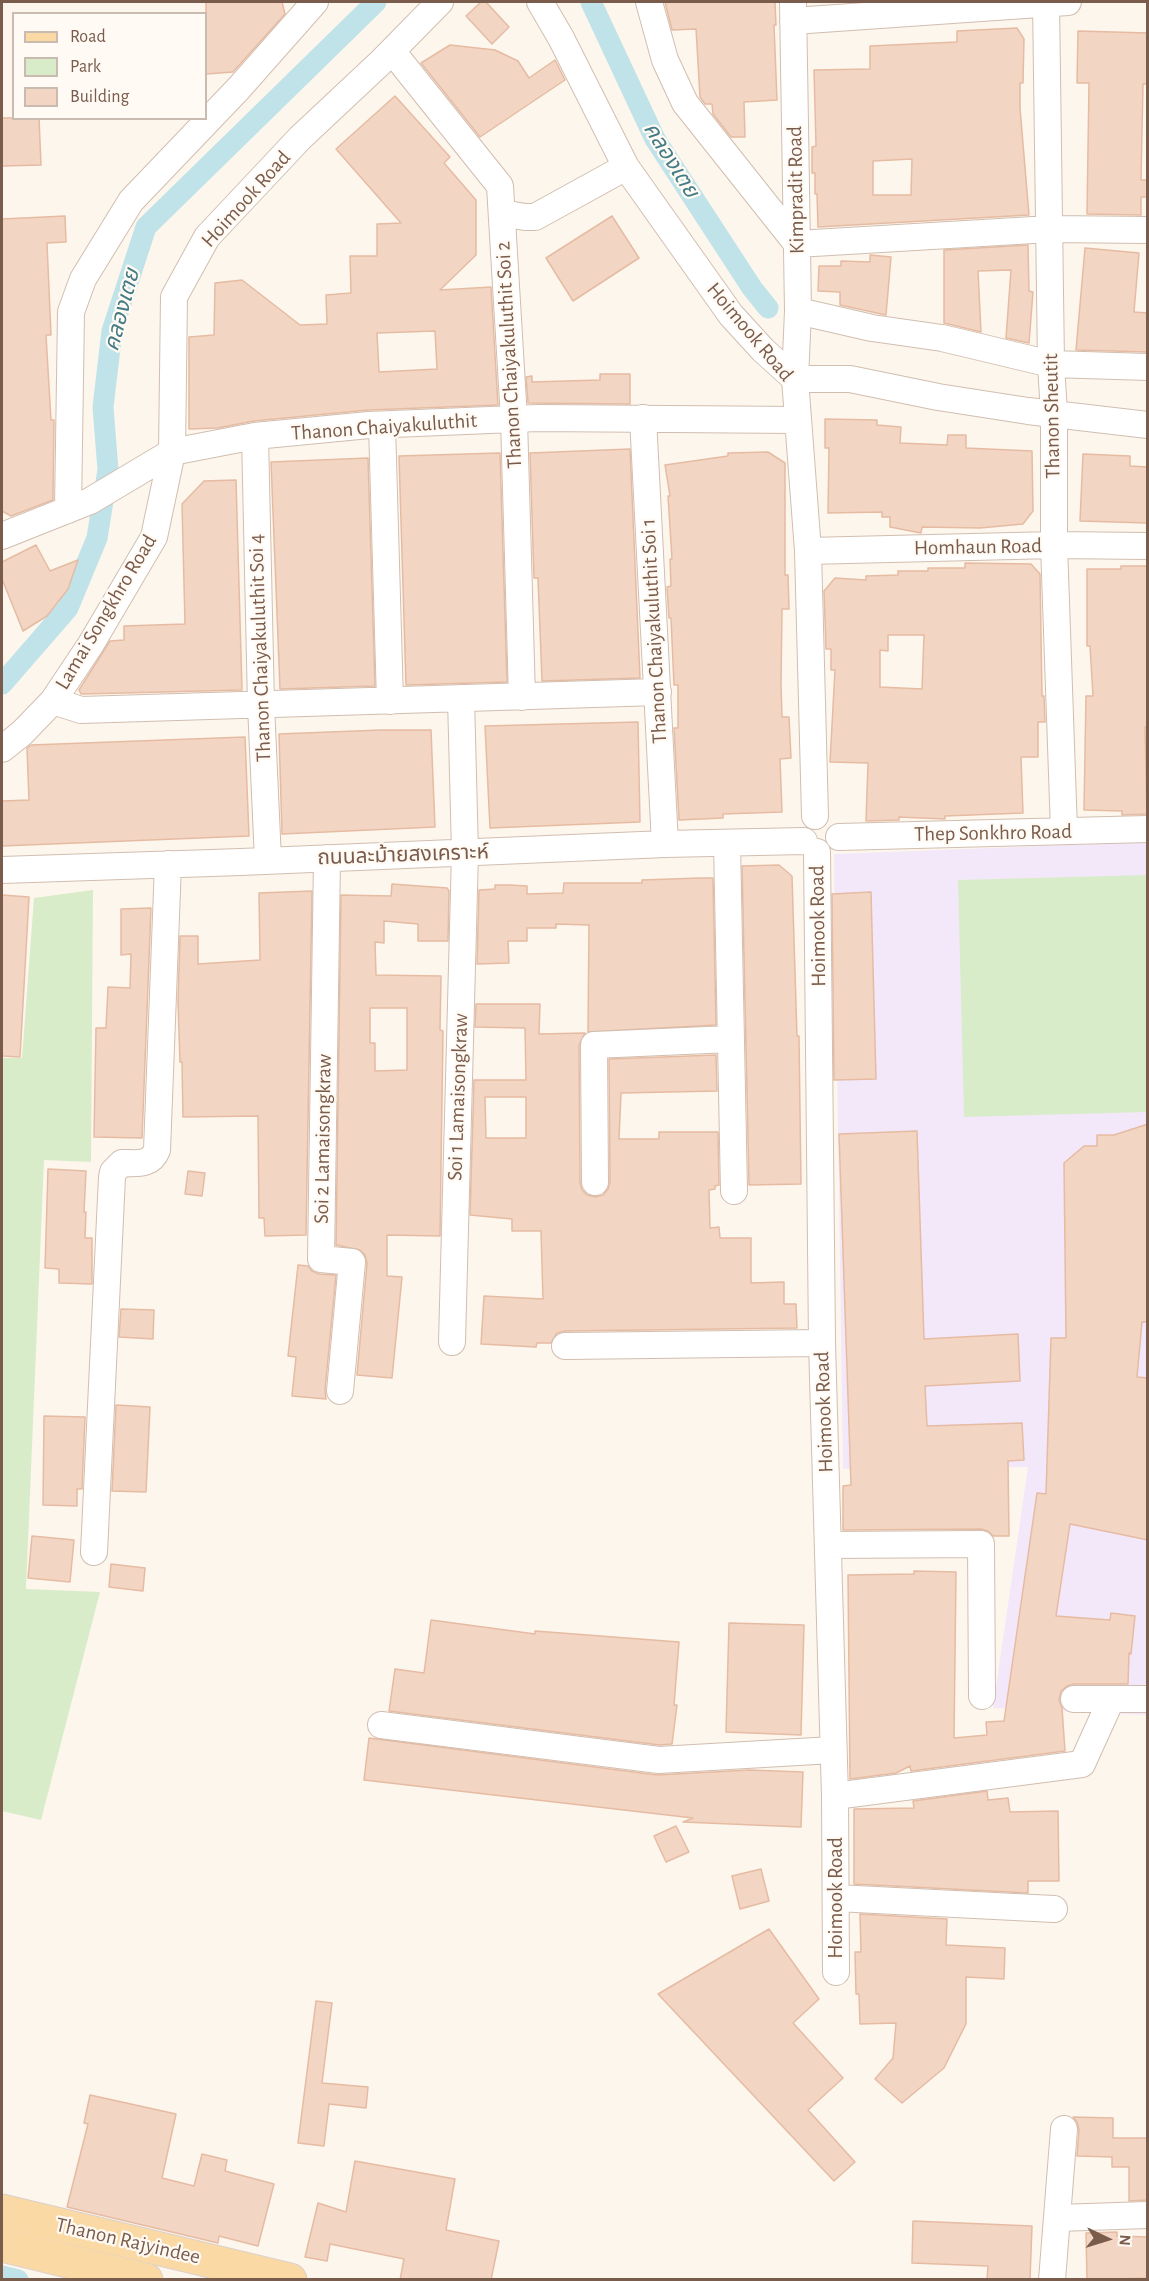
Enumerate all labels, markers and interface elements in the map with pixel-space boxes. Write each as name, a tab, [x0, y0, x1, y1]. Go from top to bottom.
legend	[12, 12, 207, 120]
text: Road	[70, 28, 106, 46]
text: Park	[70, 58, 101, 76]
text: Building	[70, 88, 129, 106]
water label: คลองเตย	[638, 117, 704, 203]
street label: Kimpradit Road	[782, 126, 810, 254]
street label: Hoimook Road	[196, 145, 296, 253]
street label: Thanon Chaiyakuluthit Soi 2	[490, 241, 528, 469]
water label: คลองเตย	[98, 266, 146, 354]
street label: Hoimook Road	[701, 277, 799, 387]
street label: Thanon Sheutit	[1038, 353, 1066, 479]
street label: Thanon Chaiyakuluthit	[290, 408, 478, 446]
street label: Thanon Chaiyakuluthit Soi 1	[636, 518, 672, 744]
street label: Lamai Songkhro Road	[50, 530, 162, 694]
street label: Homhaun Road	[914, 533, 1042, 561]
street label: Thanon Chaiyakuluthit Soi 4	[243, 534, 277, 762]
street label: Thep Sonkhro Road	[914, 819, 1072, 847]
street label: ถนนละม้ายสงเคราะห์	[317, 839, 489, 871]
street label: Hoimook Road	[804, 865, 832, 987]
street label: Soi 1 Lamaisongkraw	[442, 1013, 474, 1181]
street label: Soi 2 Lamaisongkraw	[309, 1054, 337, 1224]
street label: Hoimook Road	[809, 1351, 839, 1473]
street label: Hoimook Road	[823, 1837, 849, 1959]
north arrow	[1077, 2209, 1137, 2269]
street label: Thanon Rajyindee	[53, 2212, 203, 2270]
text: N	[1117, 2234, 1133, 2246]

